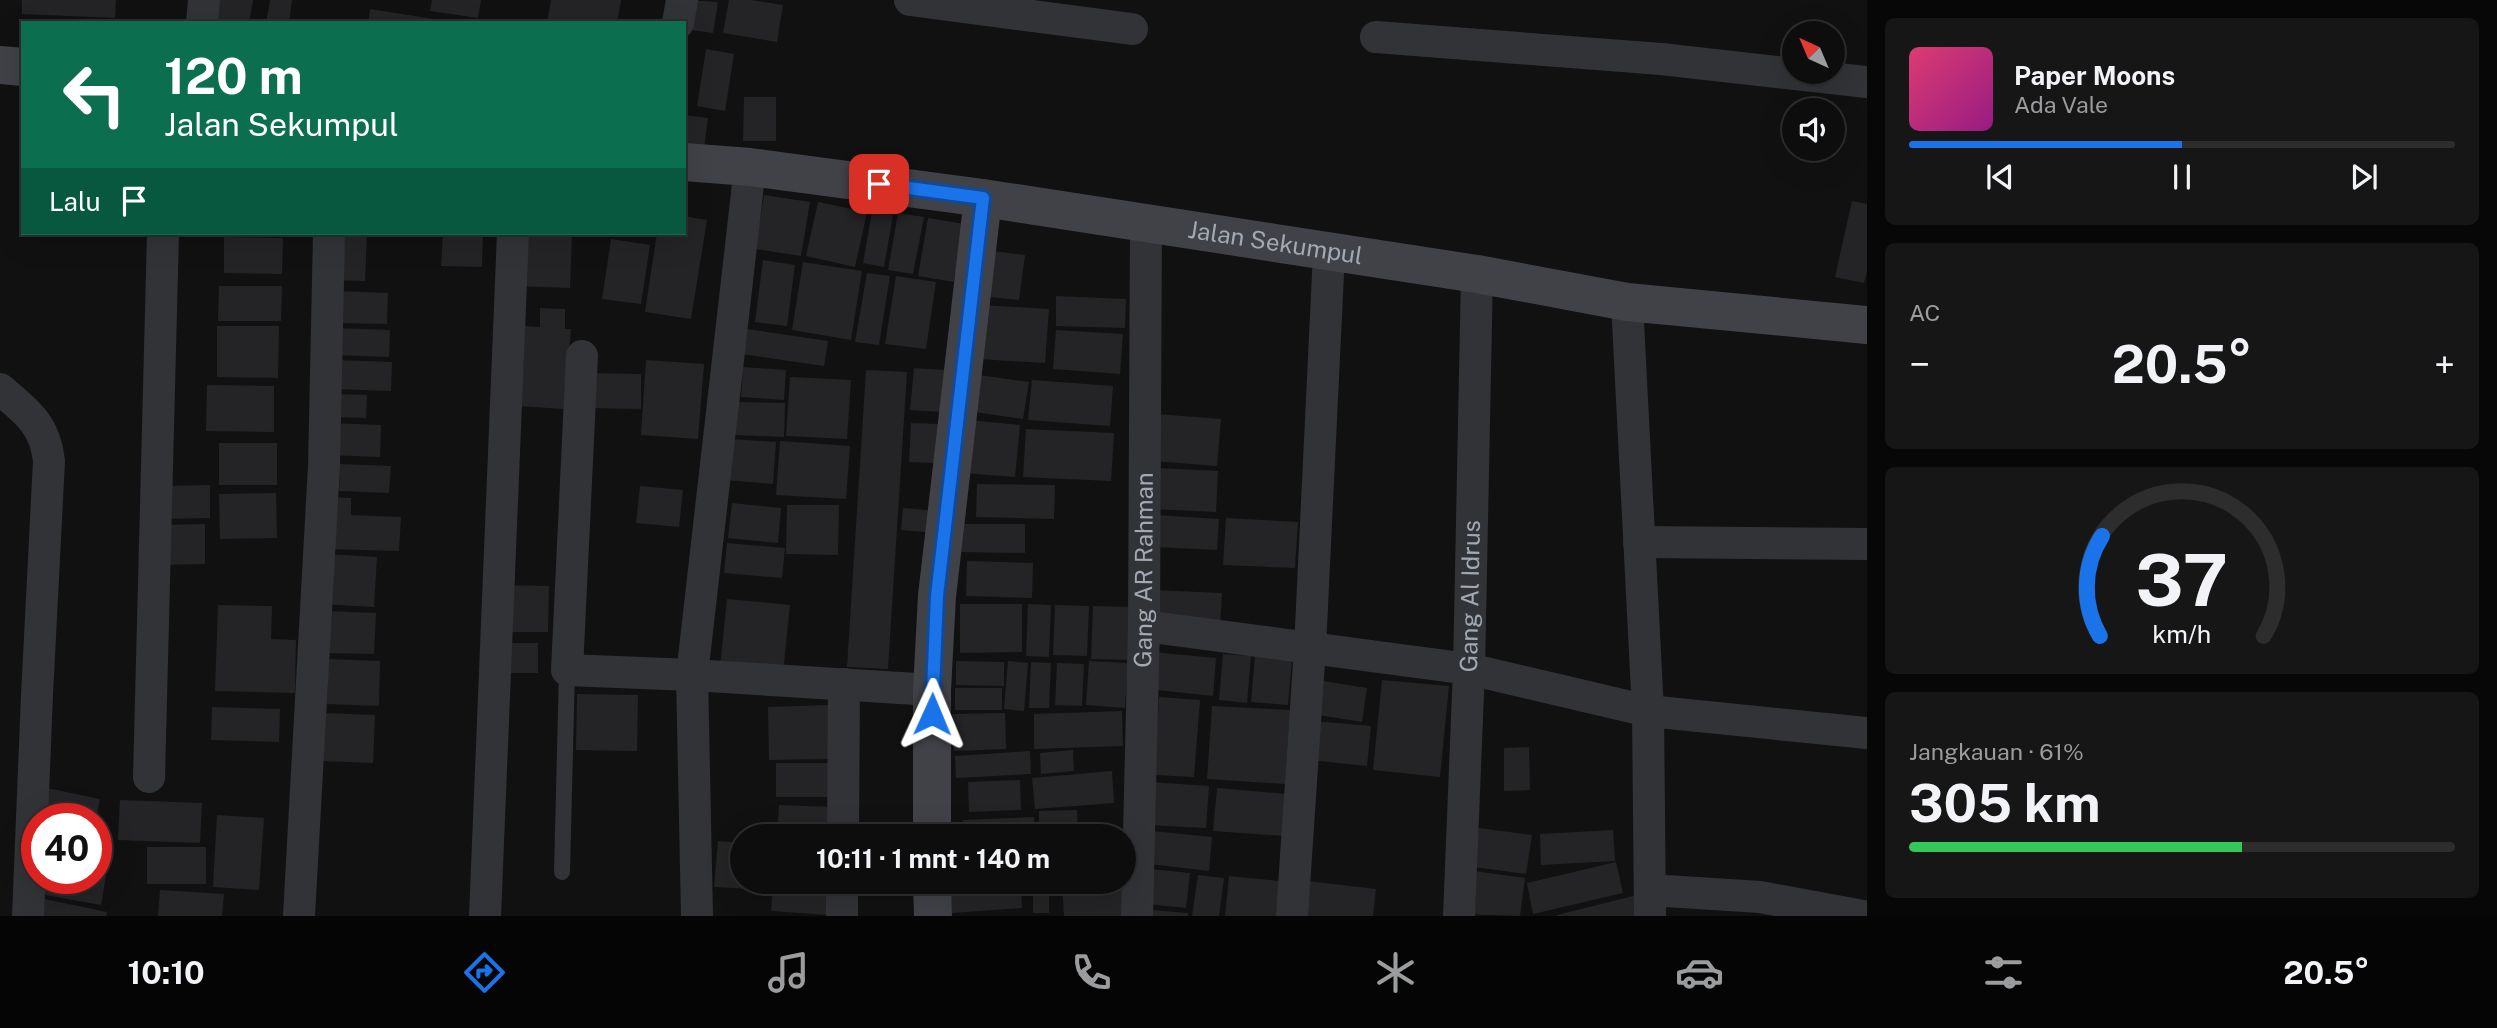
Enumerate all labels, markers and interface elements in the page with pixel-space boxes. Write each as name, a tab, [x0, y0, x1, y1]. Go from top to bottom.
north arrow	[1782, 21, 1844, 84]
map controls	[1782, 21, 1845, 161]
text: 120 m	[164, 47, 303, 105]
icon: left	[49, 49, 140, 140]
text: Paper Moons	[2014, 60, 2175, 91]
text: Ada Vale	[2014, 91, 2108, 118]
button: sound	[1782, 98, 1845, 161]
text: Jalan Sekumpul	[164, 106, 399, 143]
pin	[849, 154, 909, 214]
icon: previous	[1981, 158, 2019, 196]
icon: pause	[2163, 158, 2201, 196]
icon: next	[2345, 158, 2383, 196]
icon: arrive	[860, 165, 898, 203]
icon: arrive	[115, 182, 153, 220]
text: Lalu	[49, 186, 101, 217]
street label: Jalan Sekumpul	[1186, 215, 1365, 269]
text: AC	[1909, 299, 1940, 326]
text: 20.5°	[2112, 334, 2252, 395]
text: −	[1909, 342, 1930, 387]
text: +	[2434, 342, 2455, 387]
street label: Gang AR Rahman	[1128, 472, 1158, 668]
street label: Gang Al Idrus	[1454, 520, 1485, 673]
text: 37	[2136, 538, 2228, 623]
text: km/h	[2153, 619, 2211, 649]
position arrow	[895, 677, 969, 751]
text: Jangkauan · 61%	[1909, 738, 2084, 765]
text: 305 km	[1909, 773, 2100, 834]
speed limit sign: 40	[21, 803, 112, 894]
text: 10:11 · 1 mnt · 140 m	[816, 843, 1050, 874]
icon: directions	[460, 948, 509, 997]
icon: music	[764, 948, 813, 997]
icon: phone	[1067, 948, 1116, 997]
icon: climate	[1371, 948, 1420, 997]
icon: car	[1675, 948, 1724, 997]
icon: filters	[1979, 948, 2028, 997]
text: 10:10	[127, 954, 205, 991]
text: 20.5°	[2283, 954, 2370, 991]

